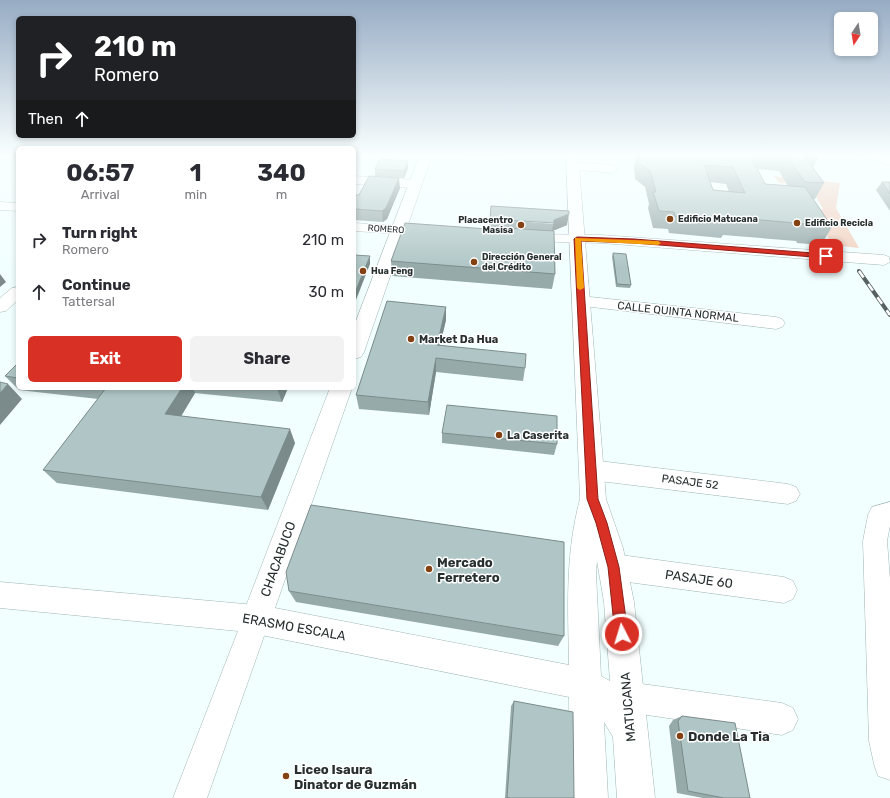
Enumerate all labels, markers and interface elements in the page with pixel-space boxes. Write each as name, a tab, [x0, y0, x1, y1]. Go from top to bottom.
north arrow	[834, 12, 878, 56]
map controls	[834, 12, 878, 56]
text: 210 m	[94, 30, 177, 63]
icon: right	[28, 32, 80, 84]
text: Romero	[94, 64, 159, 86]
icon: ahead	[71, 108, 93, 130]
text: Then	[28, 110, 63, 128]
text: 06:57	[66, 159, 134, 187]
text: 1	[190, 159, 202, 187]
text: 340	[257, 159, 306, 187]
text: Arrival	[81, 187, 120, 202]
text: min	[185, 187, 207, 202]
text: m	[276, 187, 287, 202]
marker: Edificio Matucana	[665, 214, 675, 224]
place label: Edificio Matucana	[678, 214, 758, 224]
place label: Placacentro Masisa	[458, 215, 513, 235]
marker: Edificio Recicla	[792, 218, 802, 228]
place label: Edificio Recicla	[805, 218, 873, 228]
marker: Placacentro Masisa	[516, 220, 526, 230]
street label: ROMERO	[367, 223, 405, 235]
text: Turn right	[62, 224, 137, 242]
icon: right	[28, 229, 50, 251]
text: 210 m	[302, 231, 344, 249]
pin	[809, 239, 843, 273]
text: Romero	[62, 242, 109, 257]
icon: arrive	[815, 245, 837, 267]
place label: Dirección General del Crédito	[482, 252, 562, 272]
marker: Dirección General del Crédito	[469, 257, 479, 267]
marker: Hua Feng	[358, 266, 368, 276]
place label: Hua Feng	[371, 266, 413, 277]
text: Continue	[62, 276, 131, 294]
icon: ahead	[28, 281, 50, 303]
text: 30 m	[308, 283, 344, 301]
text: Tattersal	[62, 294, 115, 309]
street label: CALLE QUINTA NORMAL	[617, 299, 739, 325]
place label: Market Da Hua	[419, 333, 498, 346]
marker: Market Da Hua	[406, 334, 416, 344]
button: Exit	[28, 336, 182, 382]
button: Share	[190, 336, 344, 382]
place label: La Caserita	[507, 429, 569, 442]
marker: La Caserita	[494, 430, 504, 440]
street label: PASAJE 52	[661, 472, 719, 492]
street label: CHACABUCO	[257, 519, 299, 599]
place label: Mercado Ferretero	[437, 555, 500, 585]
marker: Mercado Ferretero	[424, 564, 434, 574]
street label: PASAJE 60	[664, 567, 734, 591]
street label: ERASMO ESCALA	[241, 611, 347, 644]
position arrow	[601, 613, 643, 655]
street label: MATUCANA	[617, 671, 639, 742]
place label: Donde La Tia	[688, 729, 770, 744]
marker: Donde La Tia	[675, 731, 685, 741]
place label: Liceo Isaura Dinator de Guzmán	[294, 762, 417, 792]
marker: Liceo Isaura Dinator de Guzmán	[281, 771, 291, 781]

